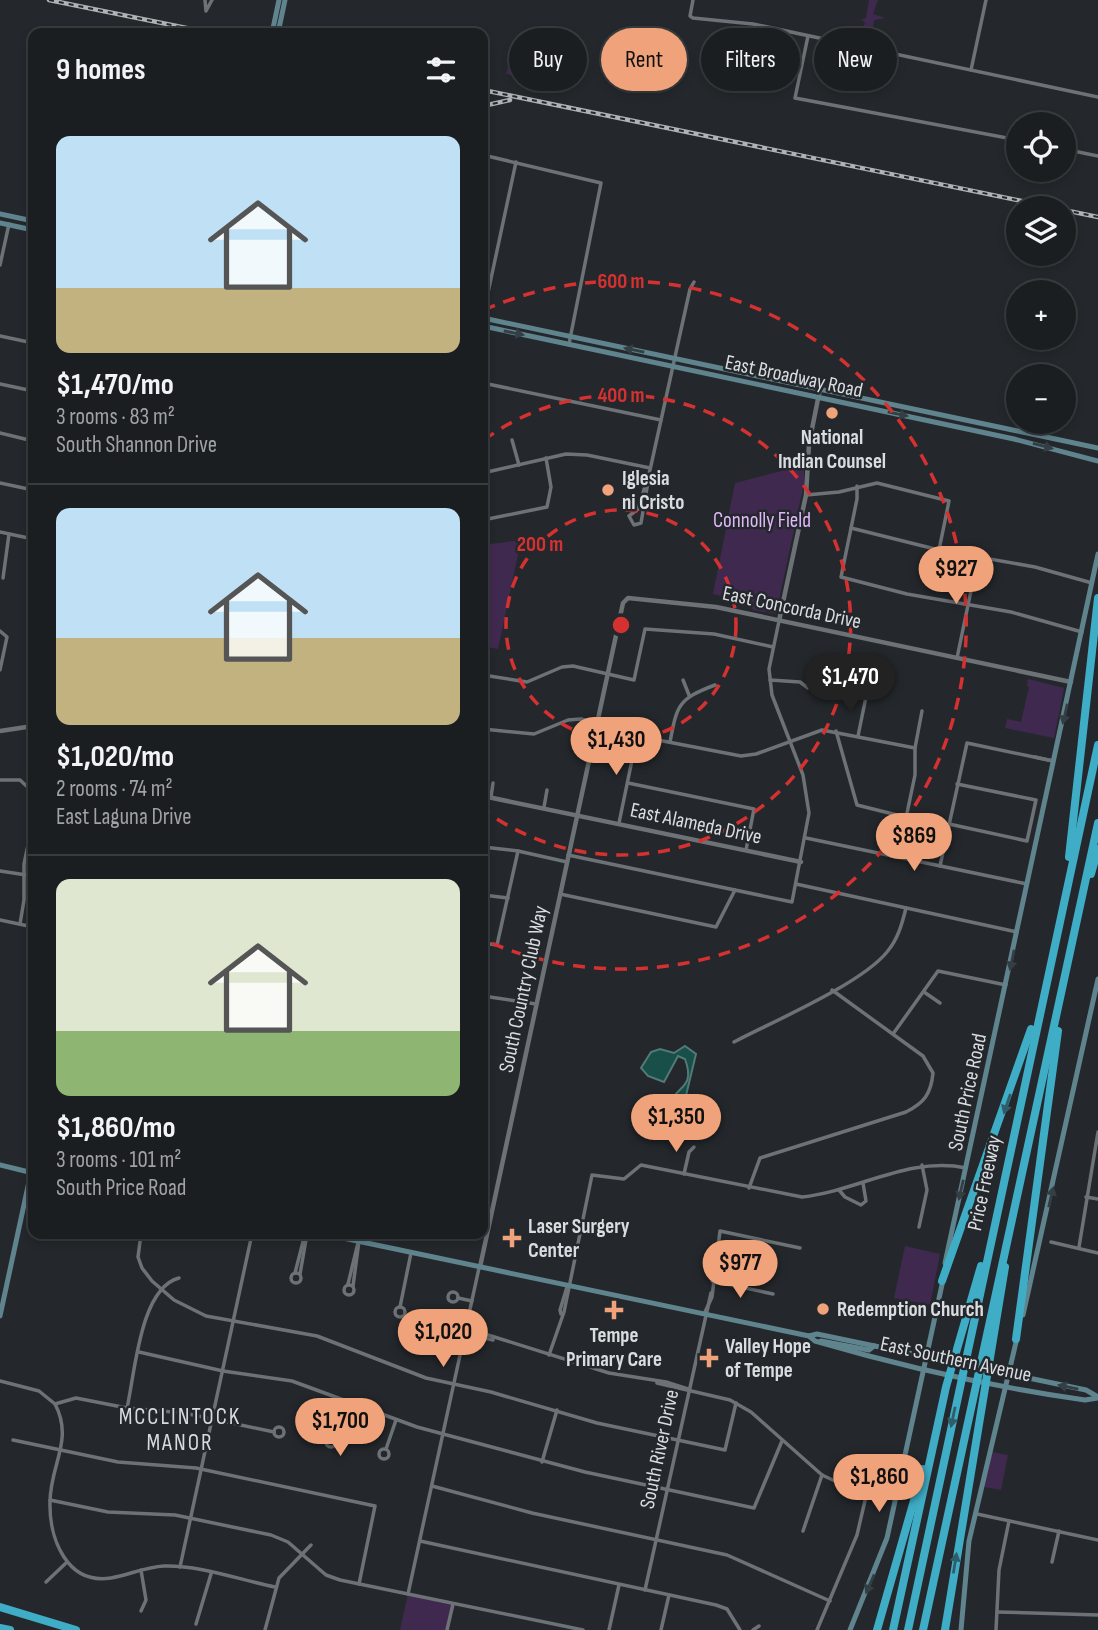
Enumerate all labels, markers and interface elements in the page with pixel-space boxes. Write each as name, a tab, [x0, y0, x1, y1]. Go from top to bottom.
chip: Buy	[509, 28, 587, 91]
chip: Rent	[601, 28, 687, 91]
chip: Filters	[701, 28, 800, 91]
chip: New	[814, 28, 897, 91]
icon: filters	[422, 51, 460, 89]
text: 9 homes	[56, 52, 146, 88]
map controls	[1006, 112, 1076, 434]
button: locate	[1006, 112, 1076, 182]
icon: home	[195, 182, 321, 308]
button: layers	[1006, 196, 1076, 266]
text: 600 m	[597, 269, 645, 294]
button: +	[1006, 280, 1076, 350]
one-way arrow	[503, 327, 525, 338]
one-way arrow	[623, 344, 645, 355]
street label: East Broadway Road	[723, 350, 865, 403]
button: −	[1006, 364, 1076, 434]
text: $1,470/mo	[56, 367, 174, 403]
text: 400 m	[598, 383, 644, 408]
text: 3 rooms · 83 m²	[56, 403, 175, 431]
marker: National Indian Counsel	[824, 405, 840, 421]
one-way arrow	[887, 409, 909, 420]
place label: National Indian Counsel	[778, 425, 886, 474]
text: South Shannon Drive	[56, 431, 217, 459]
one-way arrow	[1032, 441, 1054, 452]
place label: Iglesia ni Cristo	[622, 466, 684, 515]
marker: Iglesia ni Cristo	[600, 482, 616, 498]
park label: Connolly Field	[713, 508, 811, 533]
text: 200 m	[517, 532, 563, 557]
pin: $927	[915, 546, 997, 606]
icon: home	[195, 554, 321, 680]
text: $927	[935, 555, 977, 583]
street label: East Concorda Drive	[720, 581, 863, 634]
centre of rings	[609, 613, 633, 637]
pin: $1,470	[793, 654, 907, 714]
text: $1,470	[821, 663, 879, 691]
one-way arrow	[1059, 703, 1070, 725]
pin: $1,430	[559, 718, 673, 777]
text: $1,430	[587, 726, 645, 754]
text: $1,020/mo	[56, 739, 174, 775]
text: 2 rooms · 74 m²	[56, 775, 173, 803]
street label: East Alameda Drive	[628, 797, 764, 850]
text: East Laguna Drive	[56, 803, 192, 831]
pin: $869	[873, 814, 955, 873]
text: $869	[892, 822, 936, 850]
street label: South Country Club Way	[494, 903, 553, 1075]
icon: home	[195, 925, 321, 1051]
one-way arrow	[1006, 949, 1017, 971]
street label: South Price Road	[943, 1031, 992, 1153]
pin: $1,350	[619, 1094, 733, 1154]
one-way arrow	[1001, 1094, 1012, 1115]
text: $1,350	[647, 1103, 705, 1131]
text: $1,860/mo	[56, 1110, 176, 1146]
street label: Price Freeway	[962, 1133, 1007, 1233]
text: 3 rooms · 101 m²	[56, 1146, 181, 1174]
text: South Price Road	[56, 1174, 186, 1202]
one-way arrow	[955, 1179, 966, 1201]
one-way arrow	[1045, 1186, 1056, 1208]
place label: Laser Surgery Center	[528, 1214, 630, 1263]
marker: Laser Surgery Center	[502, 1228, 522, 1248]
pin: $977	[699, 1240, 781, 1300]
text: $977	[719, 1249, 761, 1277]
place label: Redemption Church	[837, 1297, 984, 1322]
marker: Tempe Primary Care	[604, 1300, 624, 1320]
marker: Redemption Church	[815, 1301, 831, 1317]
pin: $1,020	[386, 1310, 500, 1369]
text: $1,020	[414, 1318, 472, 1346]
place label: Tempe Primary Care	[566, 1323, 662, 1372]
street label: East Southern Avenue	[878, 1331, 1034, 1388]
place label: Valley Hope of Tempe	[725, 1334, 811, 1383]
marker: Valley Hope of Tempe	[699, 1348, 719, 1368]
one-way arrow	[1057, 1381, 1079, 1392]
street label: South River Drive	[635, 1387, 684, 1511]
pin: $1,700	[283, 1398, 397, 1458]
district label: MCCLINTOCK MANOR	[119, 1403, 241, 1457]
one-way arrow	[947, 1406, 958, 1428]
text: $1,700	[311, 1407, 369, 1435]
pin: $1,860	[822, 1454, 936, 1514]
text: $1,860	[849, 1463, 909, 1491]
one-way arrow	[950, 1551, 961, 1573]
one-way arrow	[864, 1574, 876, 1594]

